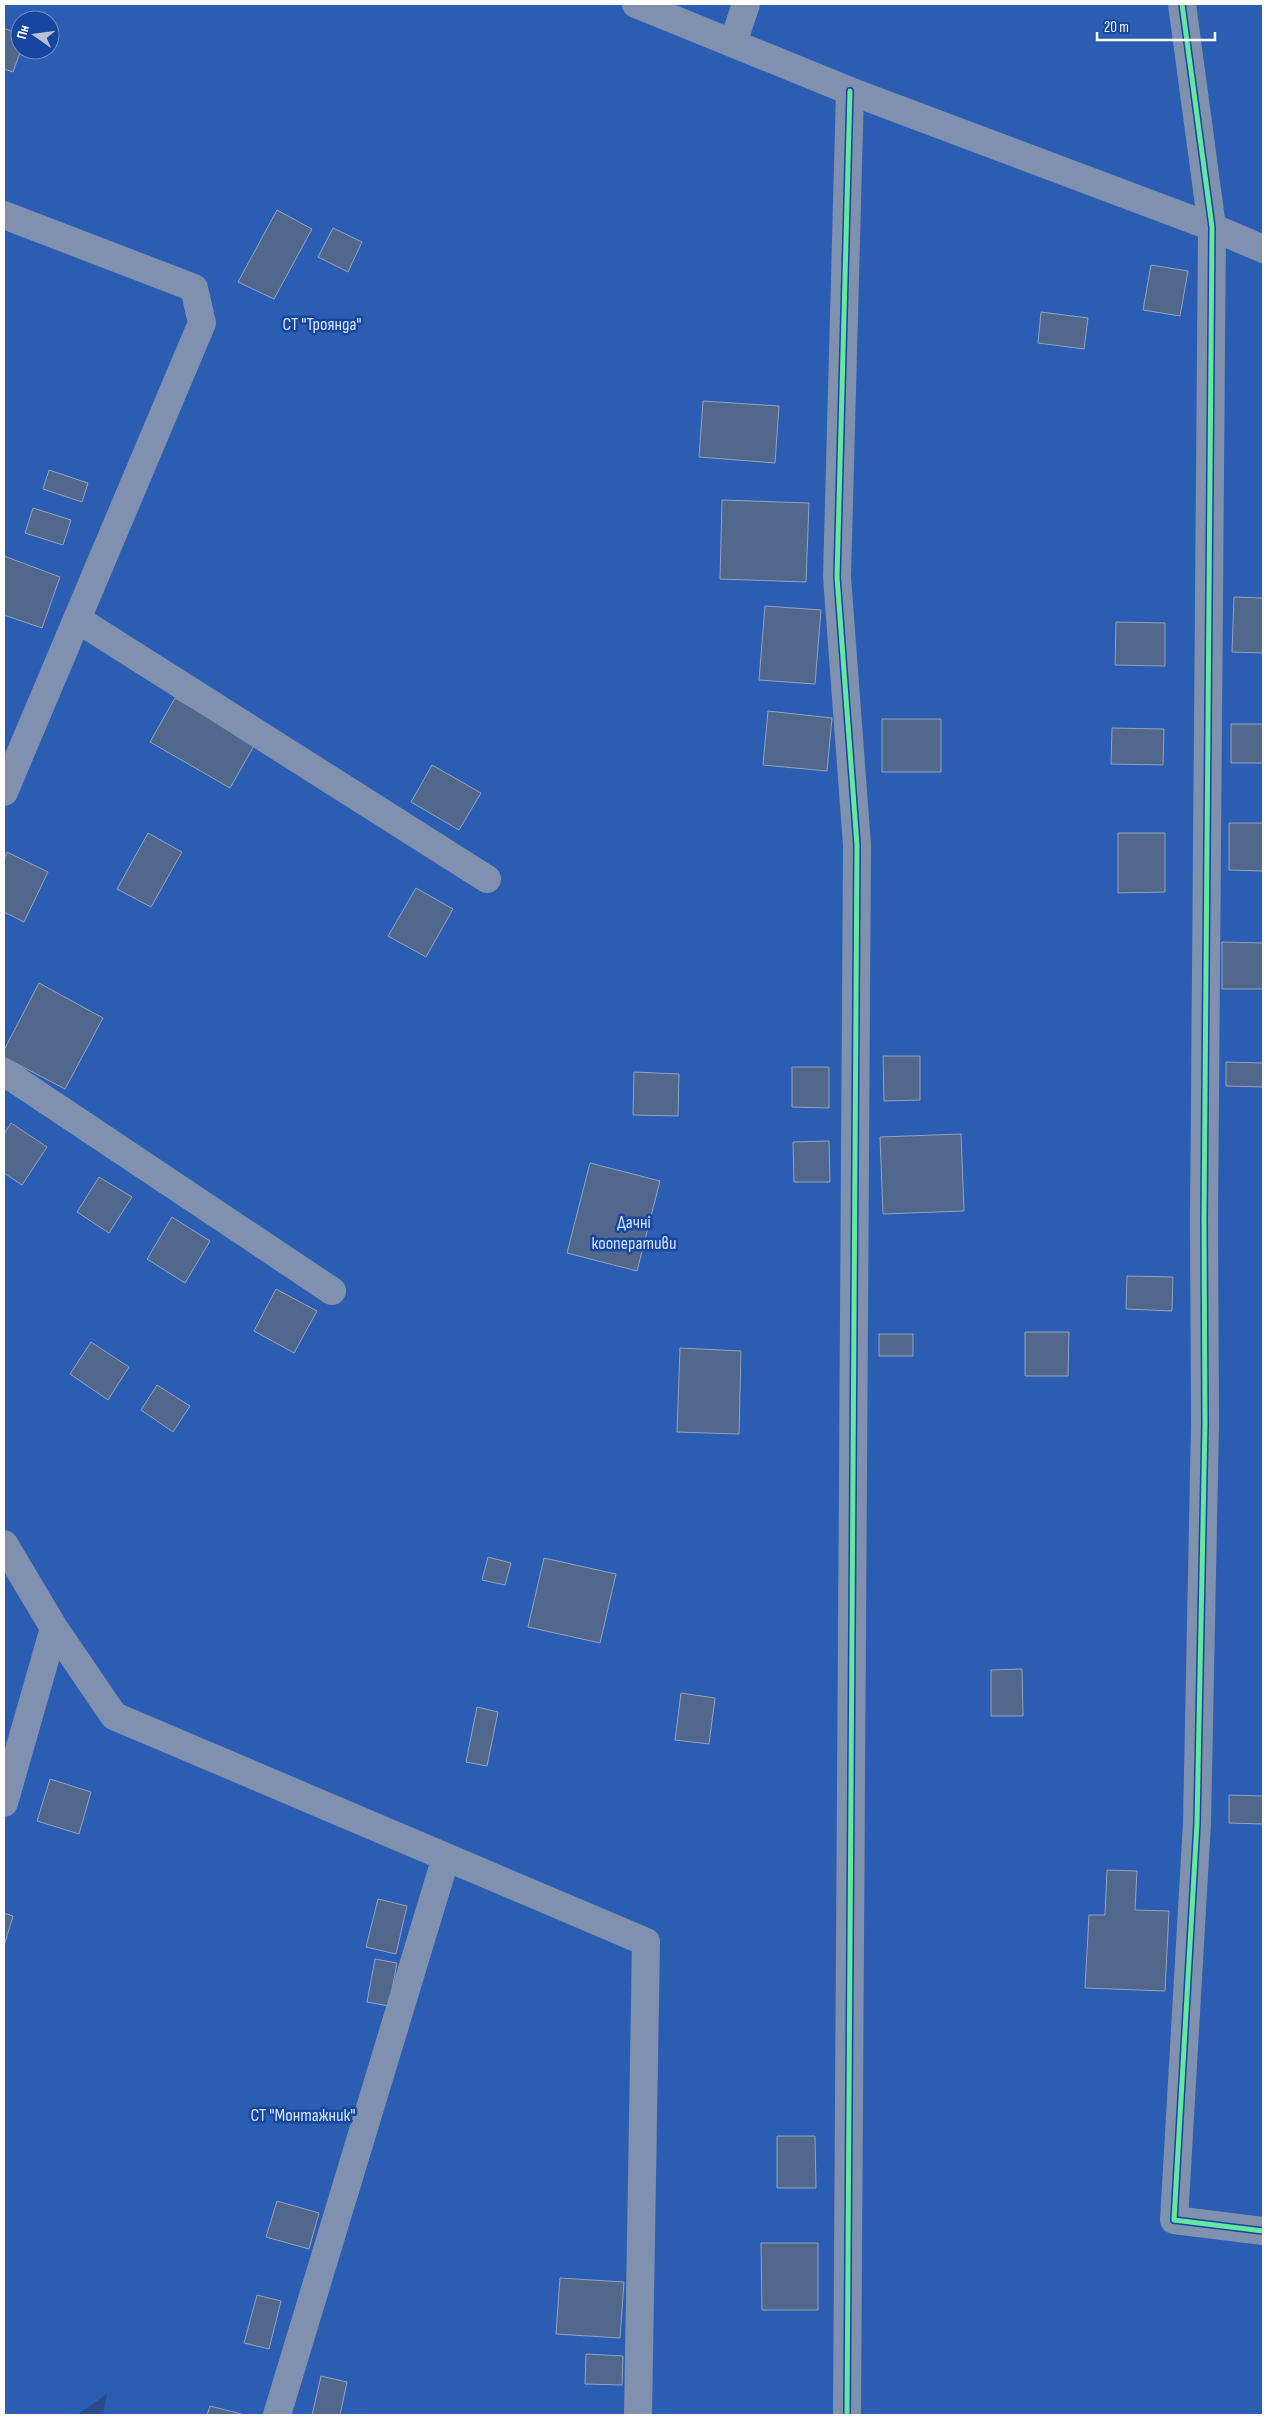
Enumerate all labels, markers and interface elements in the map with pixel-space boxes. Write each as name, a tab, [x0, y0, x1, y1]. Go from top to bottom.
north arrow	[10, 10, 60, 60]
scale bar	[1097, 10, 1214, 42]
text: 20 m	[1104, 18, 1129, 37]
text: Пн	[13, 23, 33, 41]
park label: СТ "Троянда"	[282, 314, 362, 335]
park label: Дачні кооперативи	[592, 1212, 676, 1254]
park label: СТ "Монтажник"	[251, 2105, 356, 2126]

